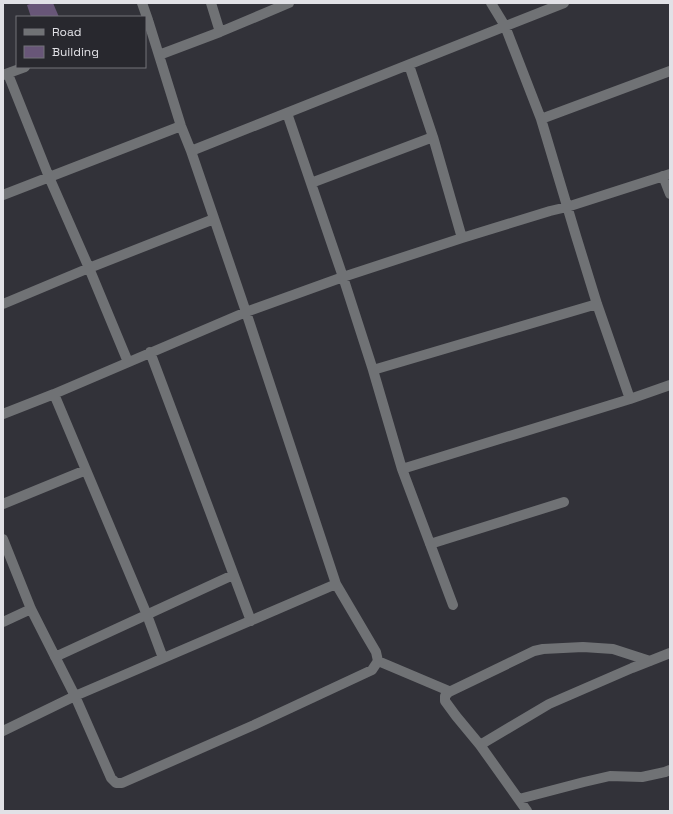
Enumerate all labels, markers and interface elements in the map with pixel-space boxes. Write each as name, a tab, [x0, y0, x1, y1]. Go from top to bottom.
legend	[16, 16, 146, 68]
text: Road	[52, 24, 81, 40]
text: Building	[52, 44, 99, 60]

